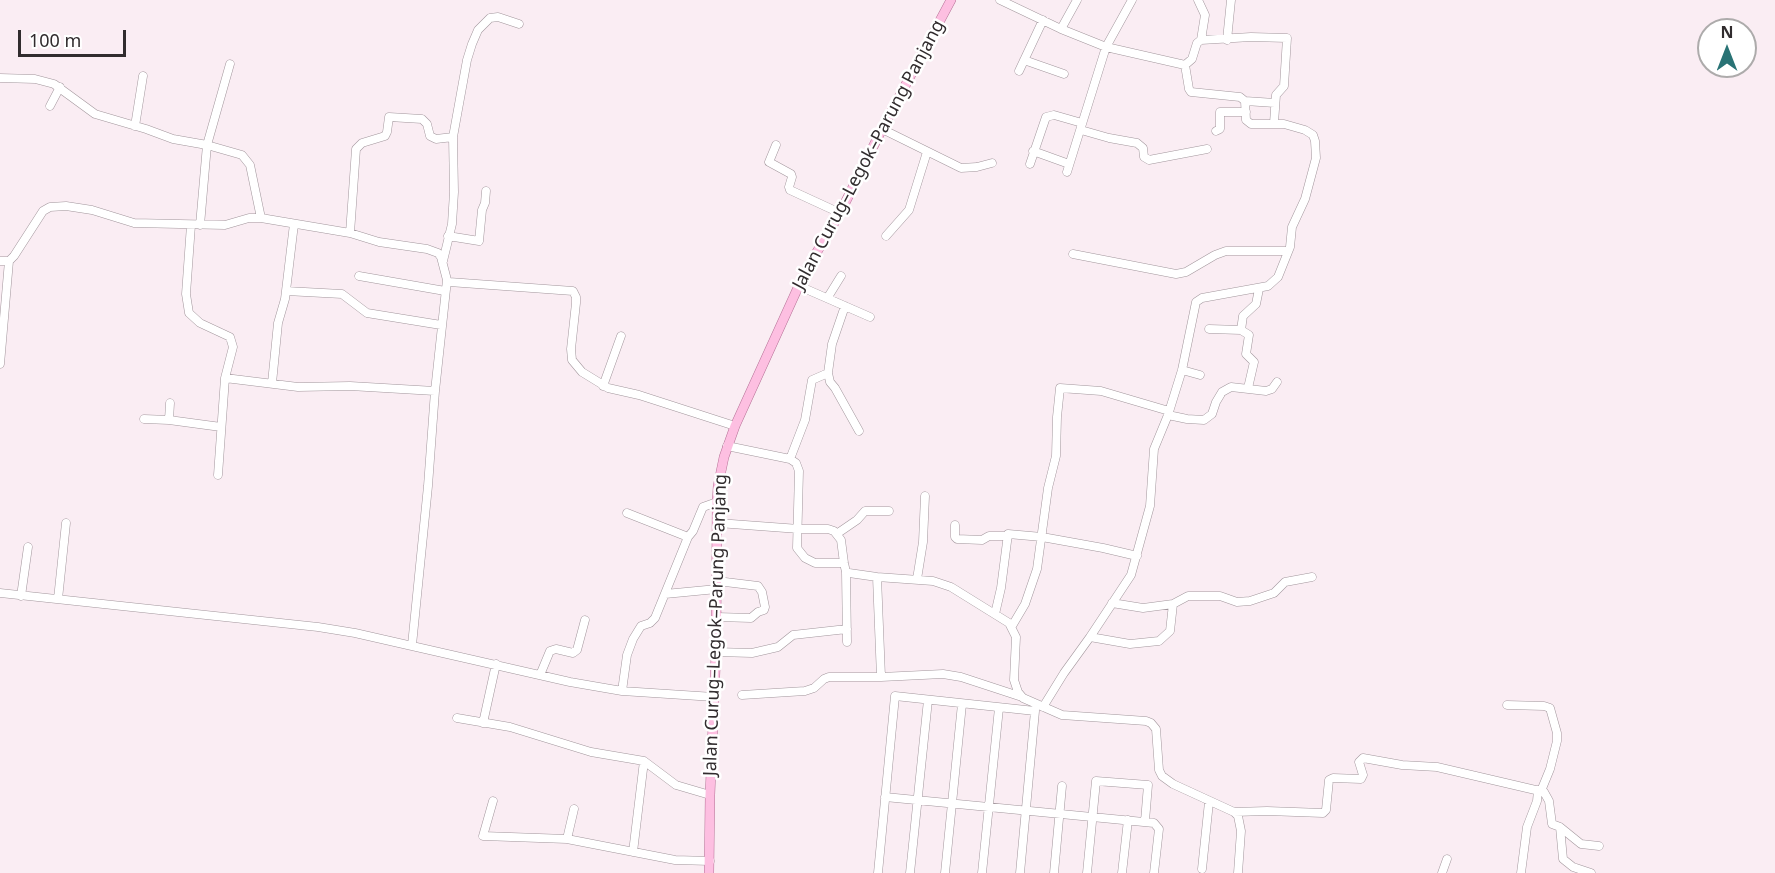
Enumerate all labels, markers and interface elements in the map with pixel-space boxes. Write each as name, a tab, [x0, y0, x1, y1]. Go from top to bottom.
street label: Jalan Curug–Legok–Parung Panjang	[789, 16, 949, 294]
scale bar	[21, 18, 129, 56]
north arrow	[1697, 18, 1757, 78]
text: N	[1720, 21, 1734, 43]
text: 100 m	[29, 28, 81, 52]
street label: Jalan Curug–Legok–Parung Panjang	[700, 474, 732, 776]

